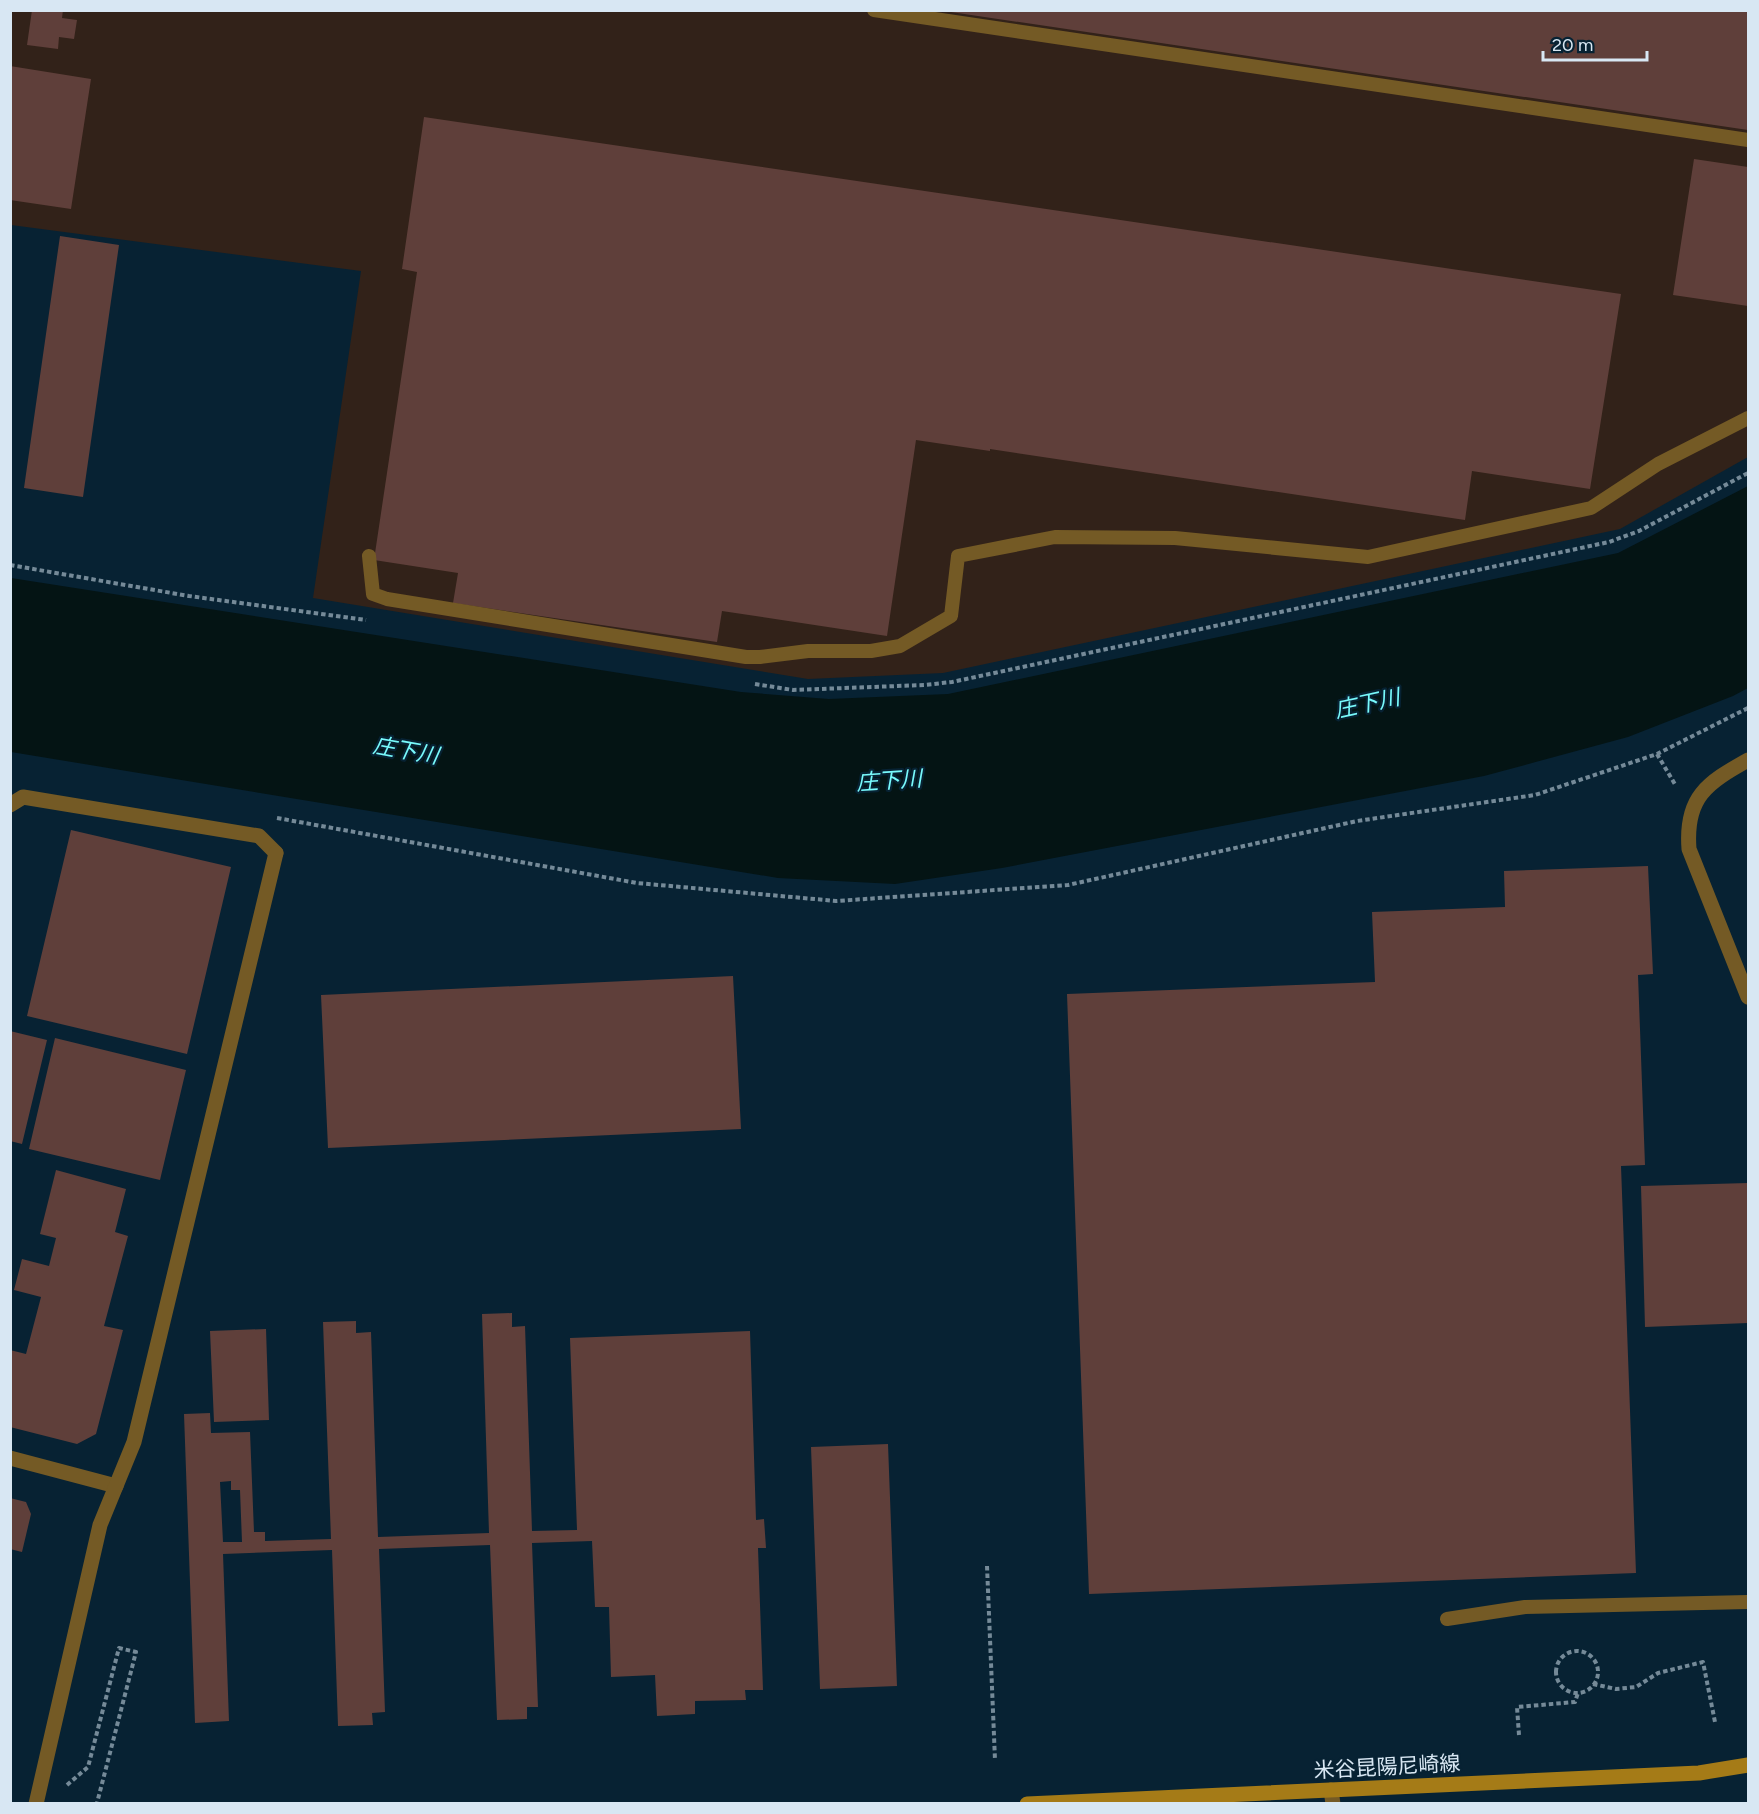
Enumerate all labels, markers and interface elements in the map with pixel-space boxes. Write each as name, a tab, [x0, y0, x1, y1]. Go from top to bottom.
scale bar	[1543, 24, 1646, 62]
text: 20 m	[1552, 34, 1593, 56]
water label: 庄下川	[1332, 683, 1404, 724]
water label: 庄下川	[371, 731, 443, 770]
water label: 庄下川	[855, 765, 925, 796]
street label: 米谷昆陽尼崎線	[1313, 1750, 1461, 1783]

